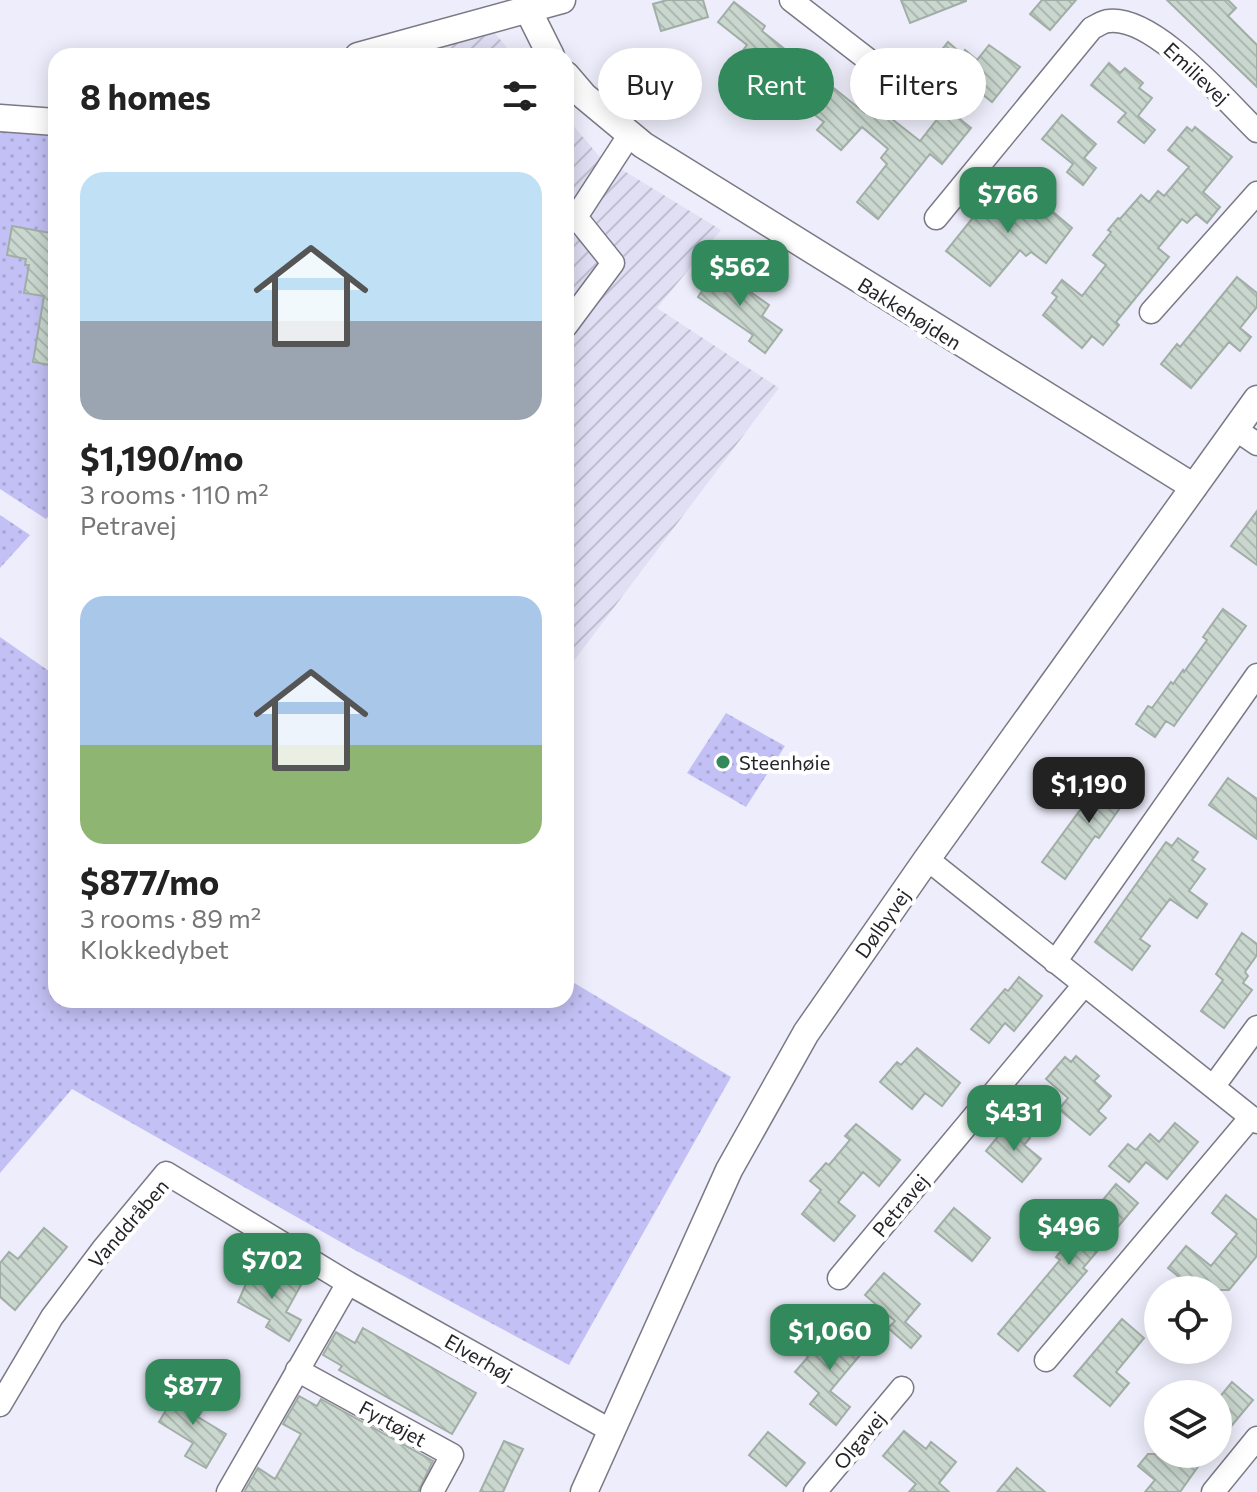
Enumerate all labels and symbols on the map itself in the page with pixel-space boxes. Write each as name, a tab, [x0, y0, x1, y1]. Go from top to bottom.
street label: Emilievej	[1159, 37, 1235, 109]
pin: $766	[961, 167, 1055, 235]
pin: $562	[693, 240, 787, 308]
street label: Bakkehøjden	[854, 272, 966, 354]
place label: Steenhøie	[739, 750, 830, 774]
marker: Steenhøie	[714, 753, 732, 771]
pin: $1,190	[1024, 757, 1154, 825]
street label: Dølbyvej	[849, 884, 915, 962]
pin: $431	[967, 1085, 1061, 1153]
street label: Petravej	[867, 1169, 933, 1241]
street label: Vanddråben	[83, 1174, 173, 1272]
pin: $496	[1022, 1199, 1116, 1267]
pin: $702	[225, 1233, 319, 1301]
pin: $1,060	[765, 1304, 895, 1372]
street label: Elverhøj	[441, 1328, 517, 1386]
pin: $877	[146, 1359, 240, 1427]
street label: Fyrtøjet	[355, 1395, 431, 1451]
street label: Olgavej	[828, 1406, 890, 1474]

